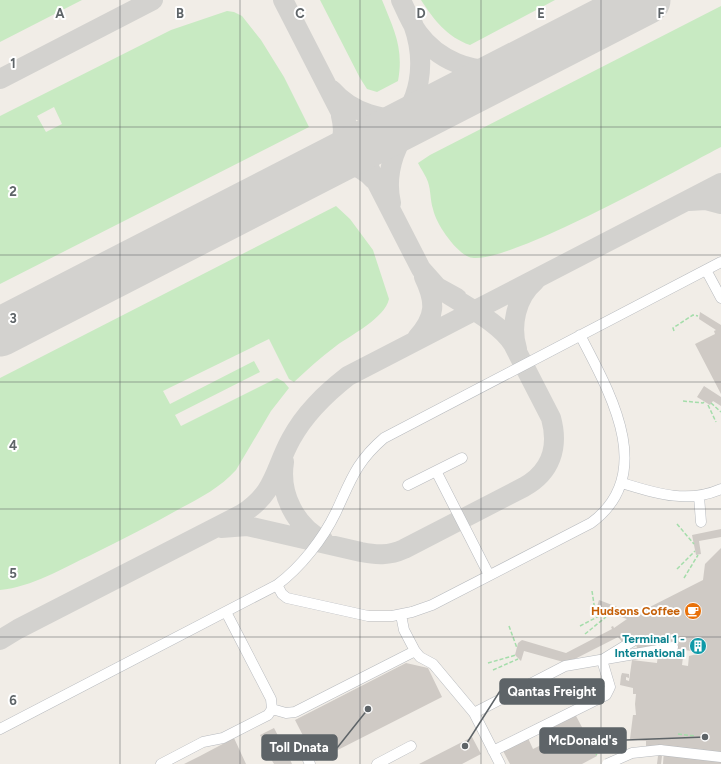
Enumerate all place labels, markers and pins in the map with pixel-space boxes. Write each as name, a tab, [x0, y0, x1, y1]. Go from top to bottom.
cafe icon: Hudsons Coffee	[683, 601, 703, 621]
place label: Hudsons Coffee	[591, 604, 680, 618]
place label: Terminal 1 - International	[614, 632, 685, 660]
building icon: Terminal 1 - International	[688, 636, 708, 656]
callout: Qantas Freight	[500, 679, 604, 704]
callout: McDonald's	[540, 728, 626, 753]
callout: Toll Dnata	[262, 735, 337, 760]

